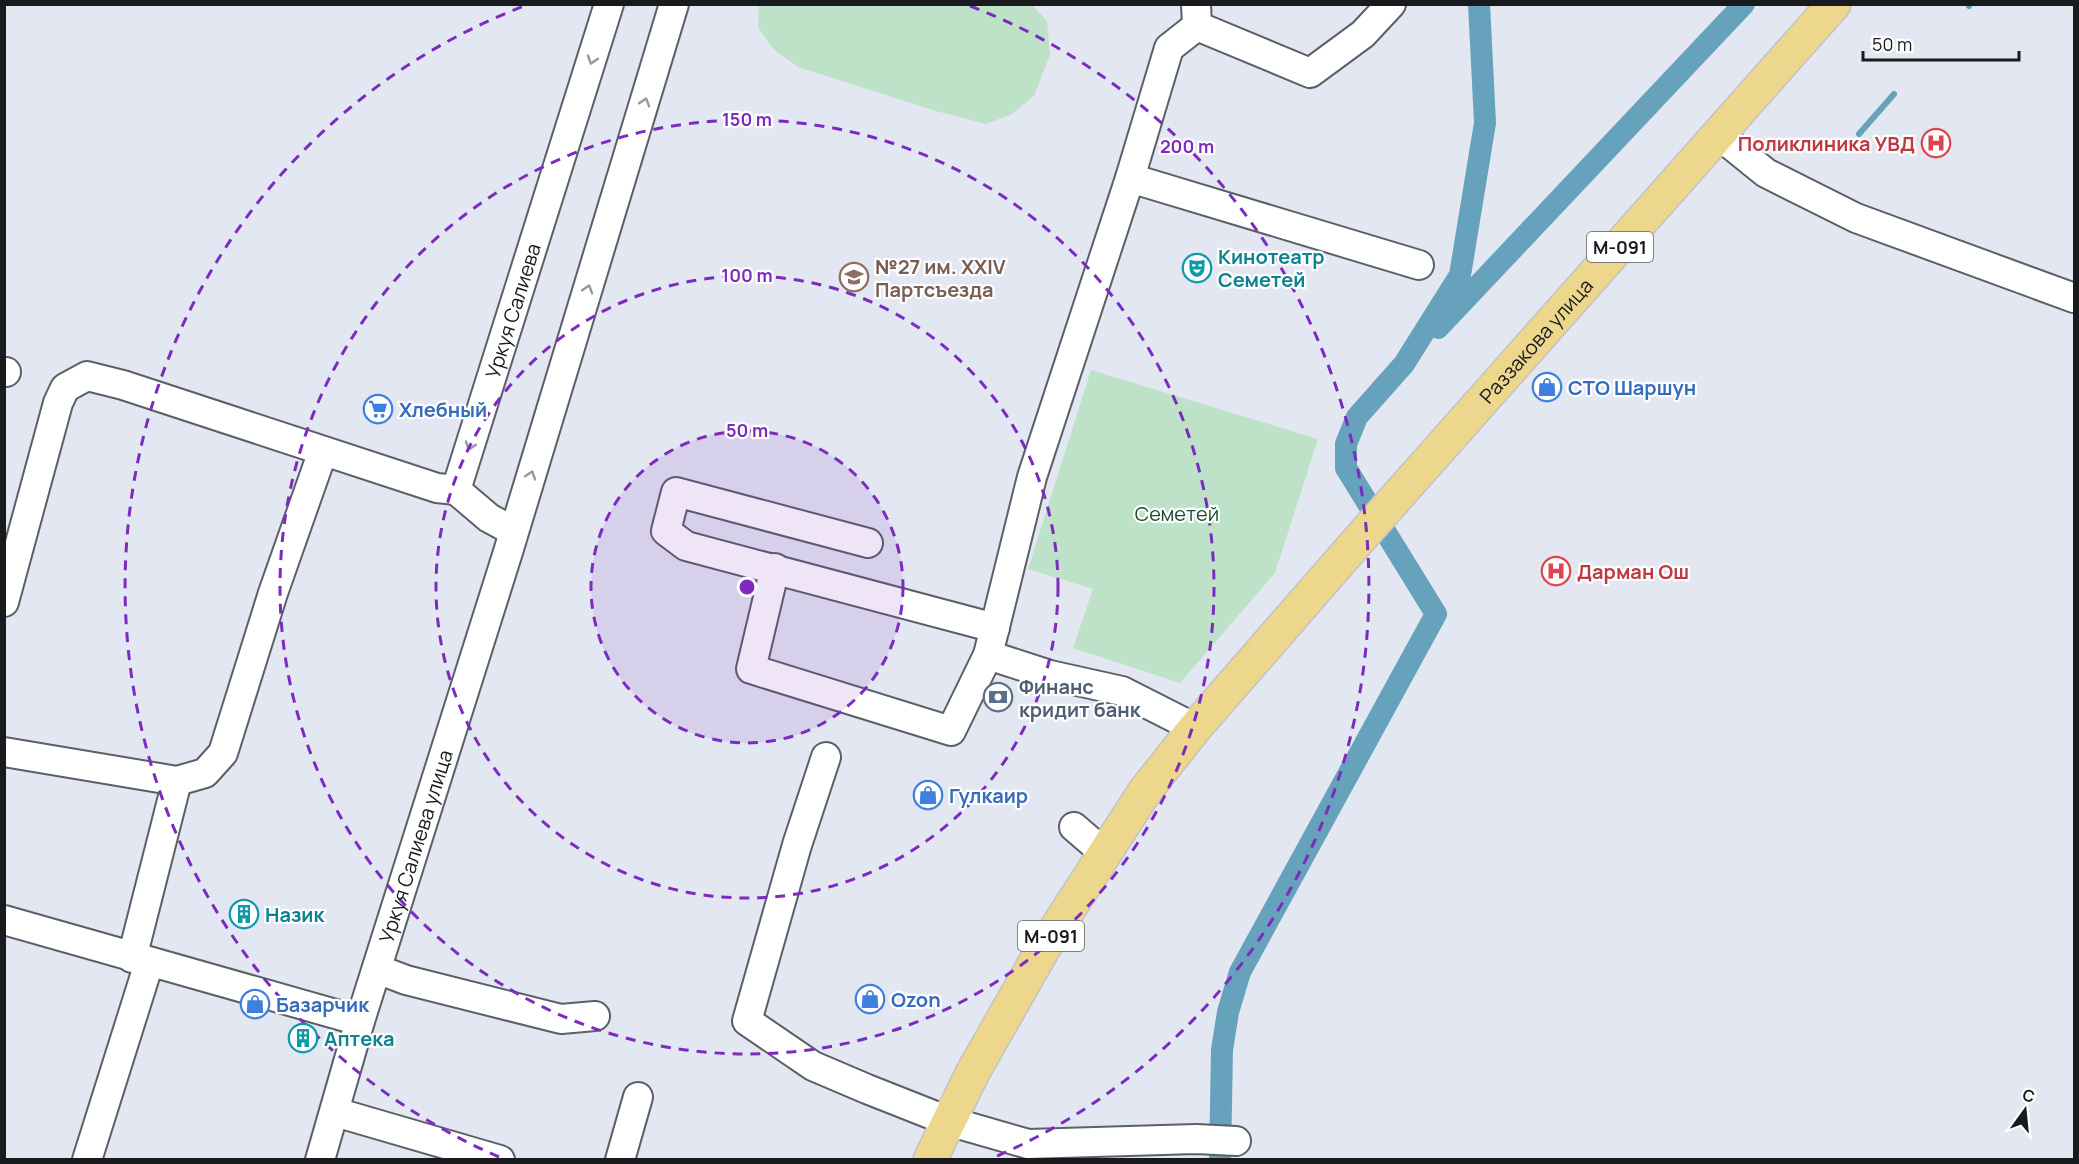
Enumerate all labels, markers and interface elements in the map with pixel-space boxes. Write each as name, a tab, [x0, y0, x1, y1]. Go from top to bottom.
scale bar	[1863, 24, 2019, 62]
text: 50 m	[1872, 32, 1912, 56]
one-way arrow	[587, 54, 599, 65]
one-way arrow	[638, 97, 650, 108]
text: 150 m	[722, 107, 772, 131]
hospital icon: Поликлиника УВД	[1920, 127, 1952, 159]
place label: Поликлиника УВД	[1738, 130, 1915, 157]
text: 200 m	[1160, 134, 1214, 158]
road number: М-091	[1587, 232, 1653, 262]
street label: Уркуя Салиева	[478, 240, 546, 382]
place label: Кинотеатр Семетей	[1218, 243, 1325, 293]
theatre icon: Кинотеатр Семетей	[1181, 252, 1213, 284]
place label: №27 им. XXIV Партсъезда	[875, 253, 1006, 303]
school or university icon: №27 им. XXIV Партсъезда	[838, 261, 870, 293]
text: 100 m	[721, 263, 773, 287]
street label: Раззакова улица	[1473, 272, 1598, 409]
one-way arrow	[581, 284, 593, 295]
shop icon: СТО Шаршун	[1531, 371, 1563, 403]
place label: СТО Шаршун	[1568, 374, 1696, 401]
supermarket icon: Хлебный	[362, 393, 394, 425]
place label: Хлебный	[399, 396, 487, 423]
text: 50 m	[726, 418, 768, 442]
one-way arrow	[464, 440, 477, 451]
one-way arrow	[523, 470, 536, 481]
park label: Семетей	[1135, 500, 1219, 527]
hospital icon: Дарман Ош	[1540, 555, 1572, 587]
place label: Дарман Ош	[1577, 558, 1689, 585]
centre of rings	[737, 577, 757, 597]
place label: Финанс кридит банк	[1019, 673, 1142, 723]
bank icon: Финанс кридит банк	[982, 681, 1014, 713]
street label: Уркуя Салиева улица	[372, 746, 458, 946]
shop icon: Гулкаир	[912, 779, 944, 811]
place label: Гулкаир	[949, 782, 1028, 809]
building icon: Назик	[228, 898, 260, 930]
place label: Назик	[265, 901, 326, 928]
road number: М-091	[1018, 921, 1084, 951]
shop icon: Ozon	[854, 983, 886, 1015]
place label: Ozon	[891, 986, 941, 1013]
shop icon: Базарчик	[239, 988, 271, 1020]
place label: Базарчик	[276, 991, 370, 1018]
building icon: Аптека	[287, 1022, 319, 1054]
place label: Аптека	[324, 1025, 395, 1052]
north arrow	[1995, 1080, 2055, 1140]
text: С	[2020, 1083, 2038, 1108]

